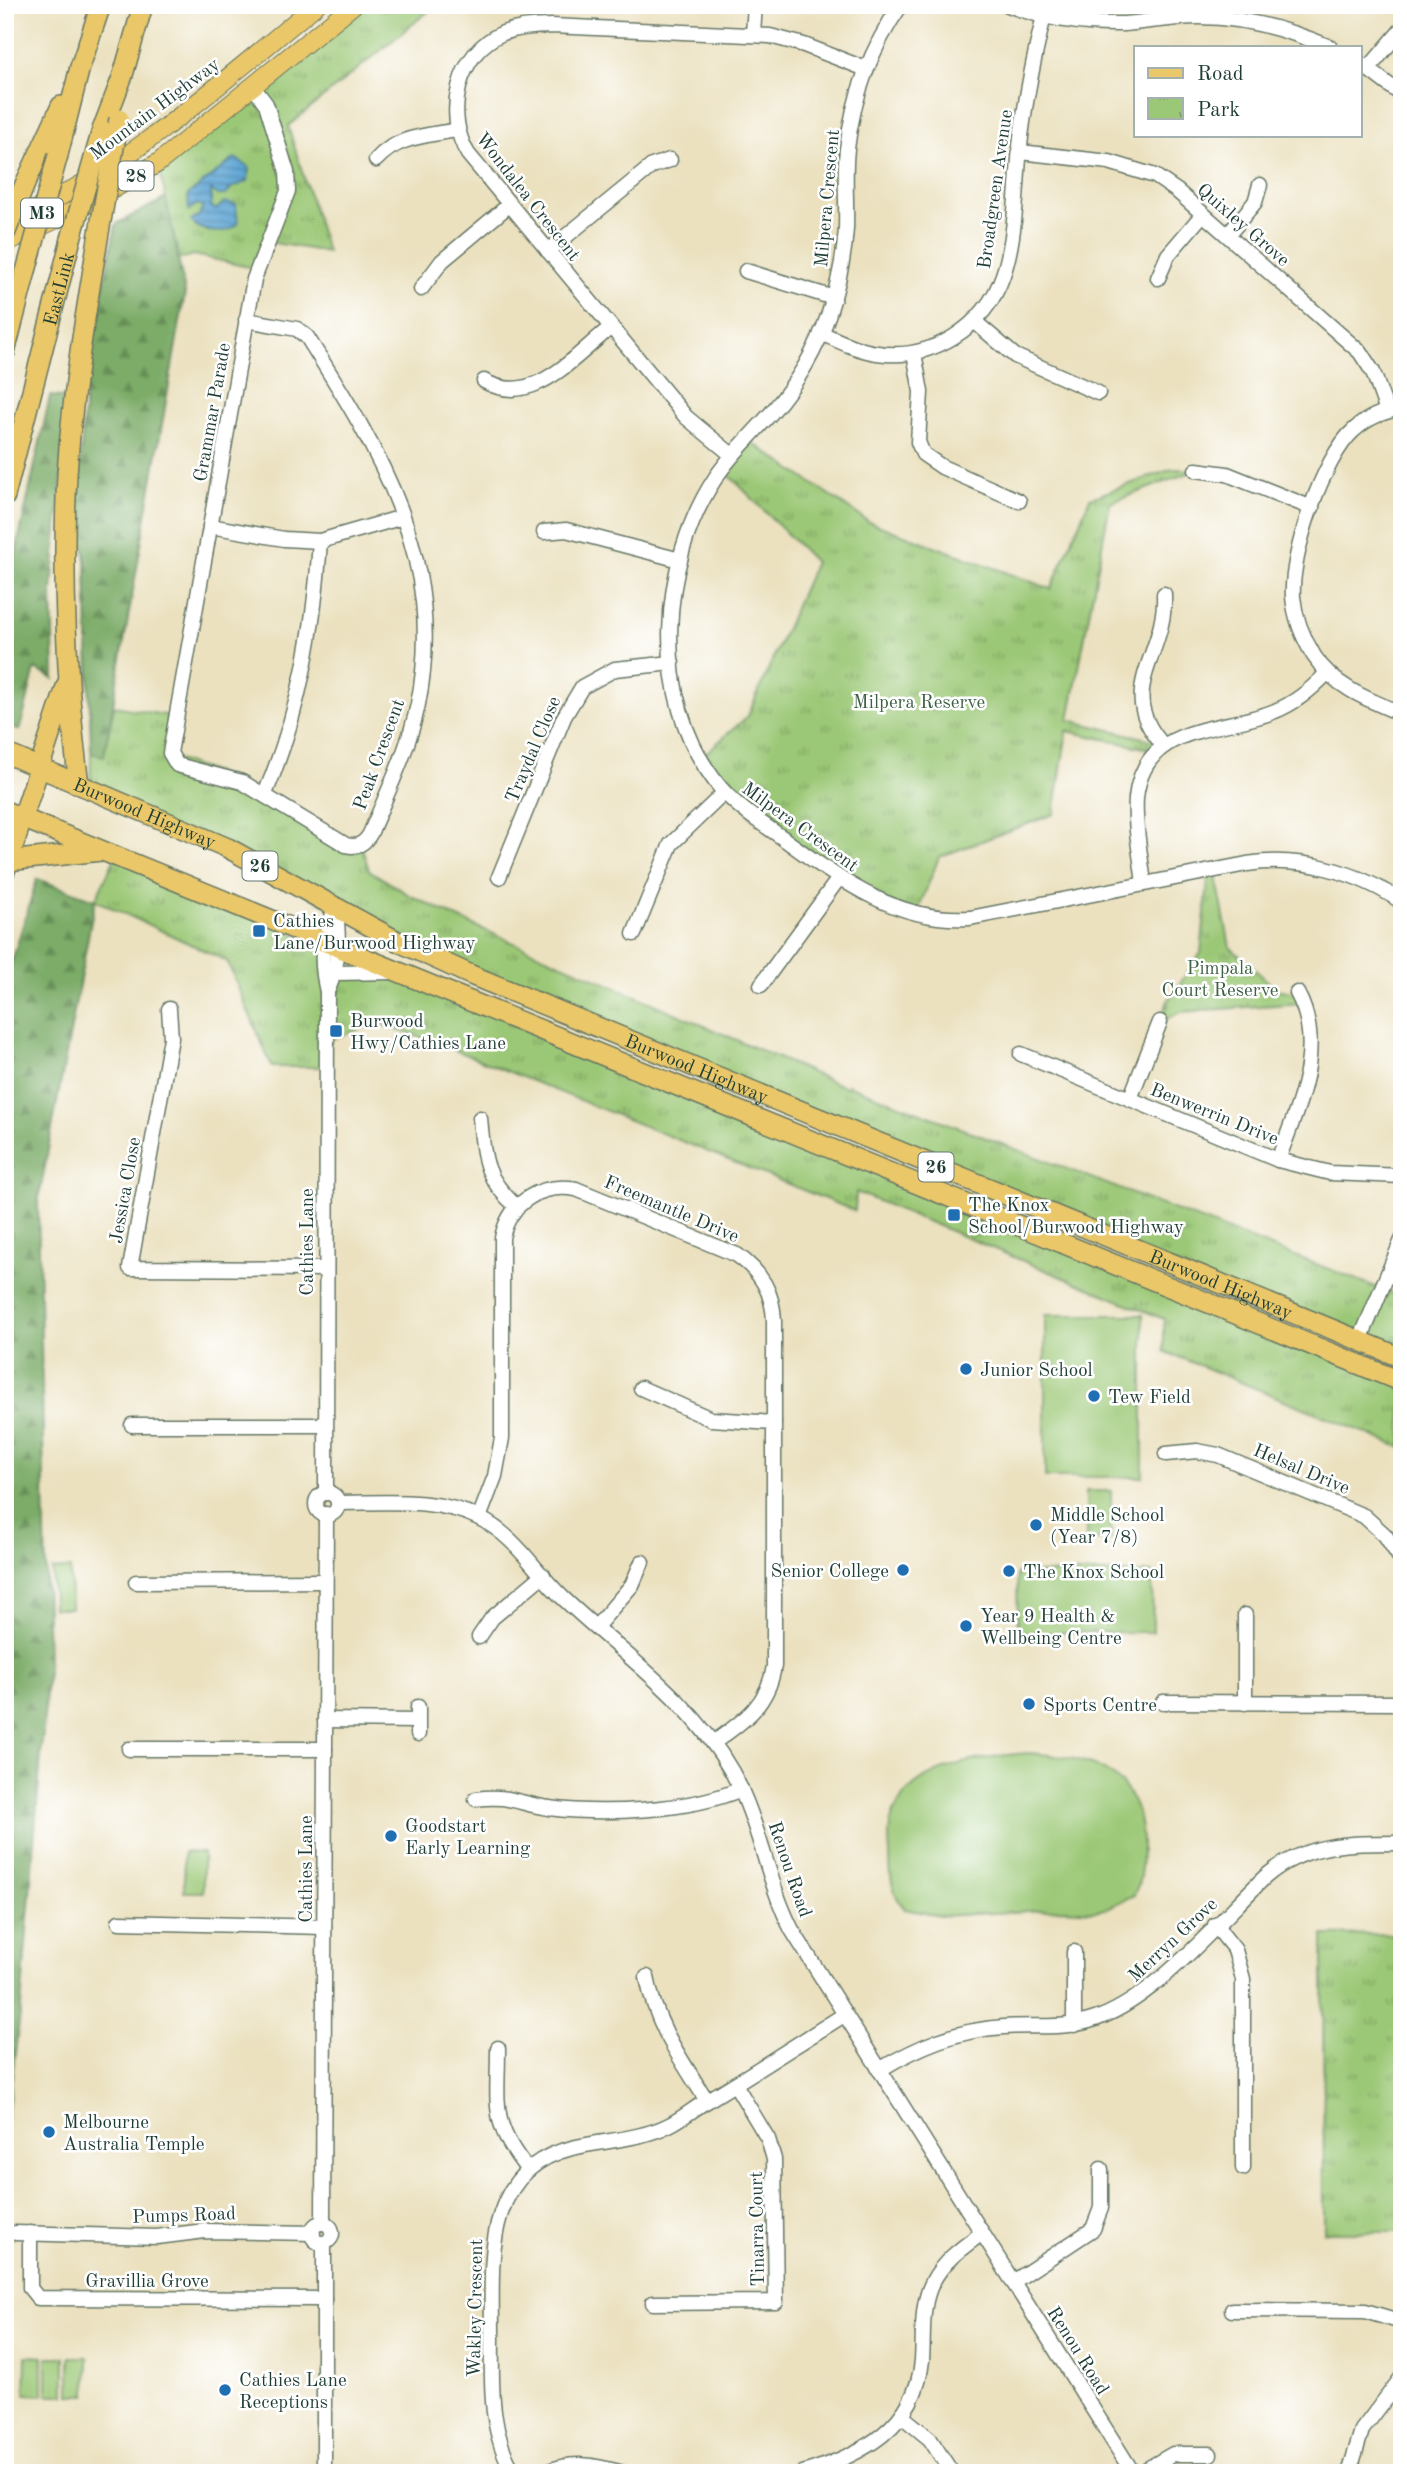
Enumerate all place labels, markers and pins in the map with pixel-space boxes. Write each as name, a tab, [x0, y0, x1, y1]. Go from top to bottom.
place label: Cathies Lane/Burwood Highway	[273, 913, 476, 954]
marker: Cathies Lane/Burwood Highway	[251, 923, 267, 939]
place label: Burwood Hwy/Cathies Lane	[350, 1013, 506, 1054]
marker: Burwood Hwy/Cathies Lane	[328, 1023, 344, 1039]
place label: The Knox School/Burwood Highway	[968, 1197, 1184, 1238]
marker: The Knox School/Burwood Highway	[946, 1207, 962, 1223]
marker: Junior School	[958, 1361, 974, 1377]
place label: Junior School	[980, 1362, 1093, 1381]
marker: Tew Field	[1086, 1388, 1102, 1404]
place label: Tew Field	[1108, 1389, 1191, 1408]
place label: Middle School (Year 7/8)	[1050, 1507, 1164, 1548]
marker: Middle School (Year 7/8)	[1028, 1517, 1044, 1533]
marker: Senior College	[895, 1562, 911, 1578]
place label: Senior College	[770, 1563, 889, 1582]
marker: The Knox School	[1001, 1563, 1017, 1579]
place label: The Knox School	[1023, 1564, 1164, 1583]
place label: Year 9 Health & Wellbeing Centre	[980, 1608, 1122, 1649]
marker: Year 9 Health & Wellbeing Centre	[958, 1618, 974, 1634]
marker: Sports Centre	[1021, 1696, 1037, 1712]
place label: Sports Centre	[1043, 1697, 1157, 1716]
place label: Goodstart Early Learning	[405, 1818, 531, 1859]
marker: Goodstart Early Learning	[383, 1828, 399, 1844]
place label: Melbourne Australia Temple	[63, 2114, 205, 2155]
marker: Melbourne Australia Temple	[41, 2124, 57, 2140]
place label: Cathies Lane Receptions	[239, 2372, 347, 2413]
marker: Cathies Lane Receptions	[217, 2382, 233, 2398]

